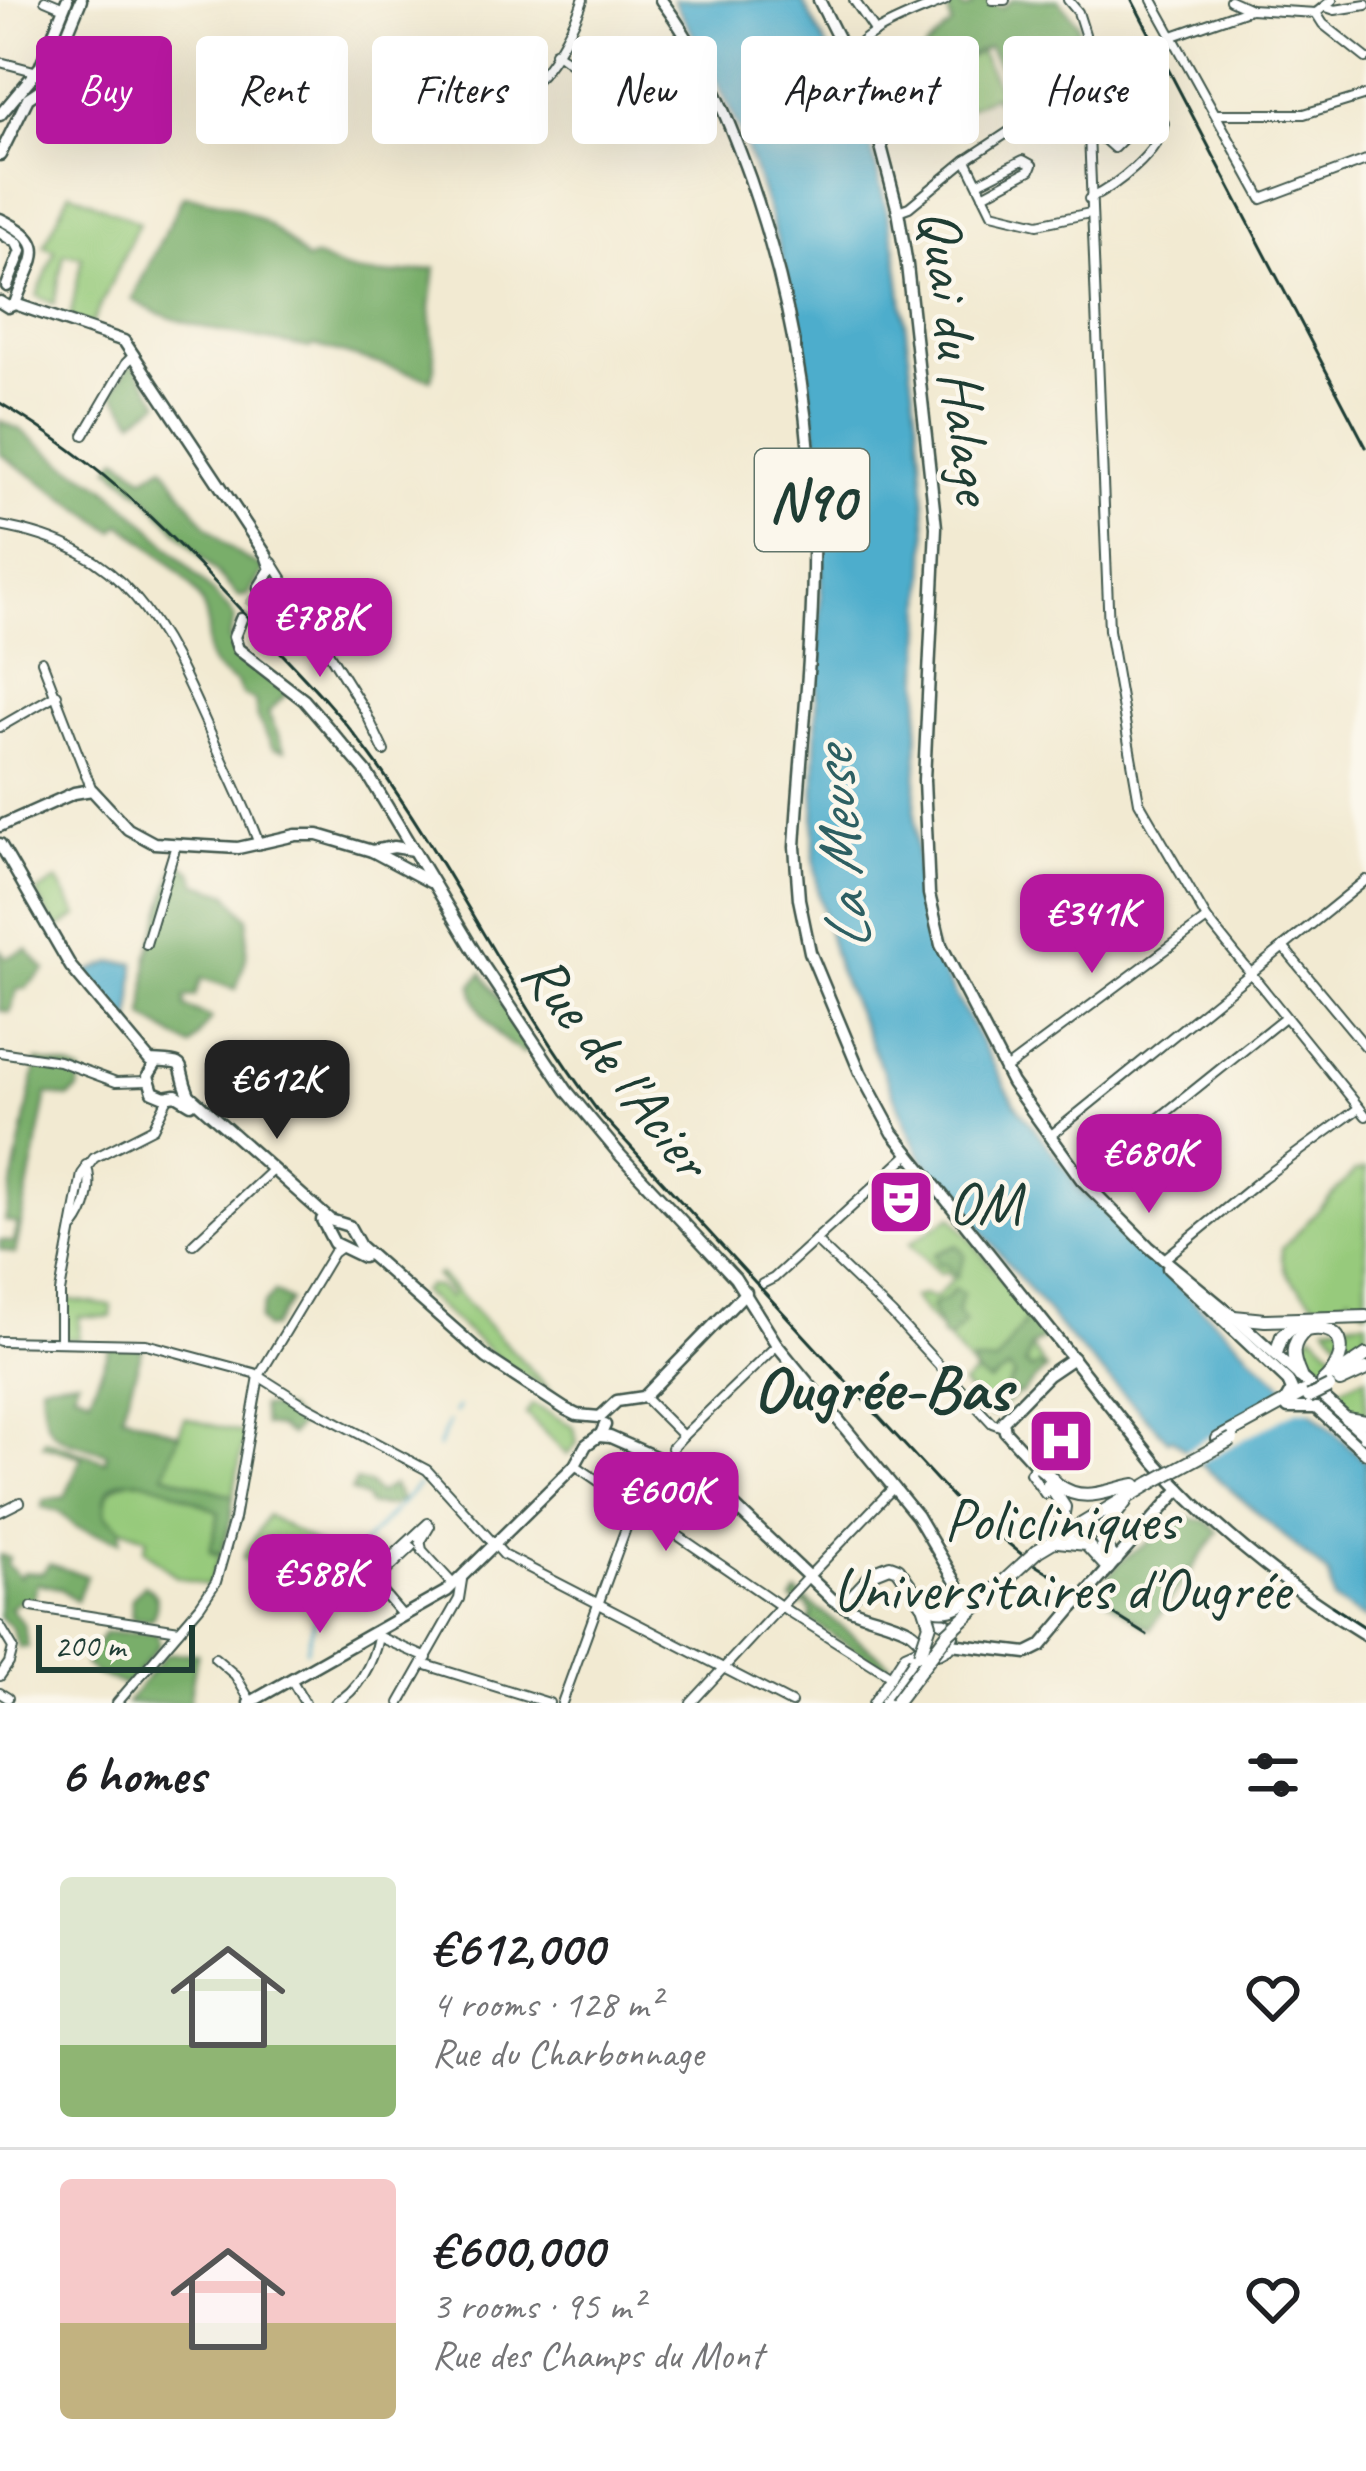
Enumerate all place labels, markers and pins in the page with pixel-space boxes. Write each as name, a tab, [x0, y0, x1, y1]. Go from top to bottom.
pin: €788K	[236, 578, 404, 680]
pin: €341K	[1008, 874, 1176, 976]
pin: €612K	[193, 1040, 361, 1142]
pin: €680K	[1065, 1114, 1233, 1216]
place label: OM	[948, 1165, 1026, 1241]
theatre icon: OM	[866, 1167, 936, 1237]
hospital icon: Policliniques Universitaires d'Ougrée	[1026, 1406, 1096, 1476]
pin: €600K	[582, 1452, 750, 1554]
place label: Policliniques Universitaires d'Ougrée	[832, 1482, 1294, 1627]
pin: €588K	[236, 1534, 404, 1636]

